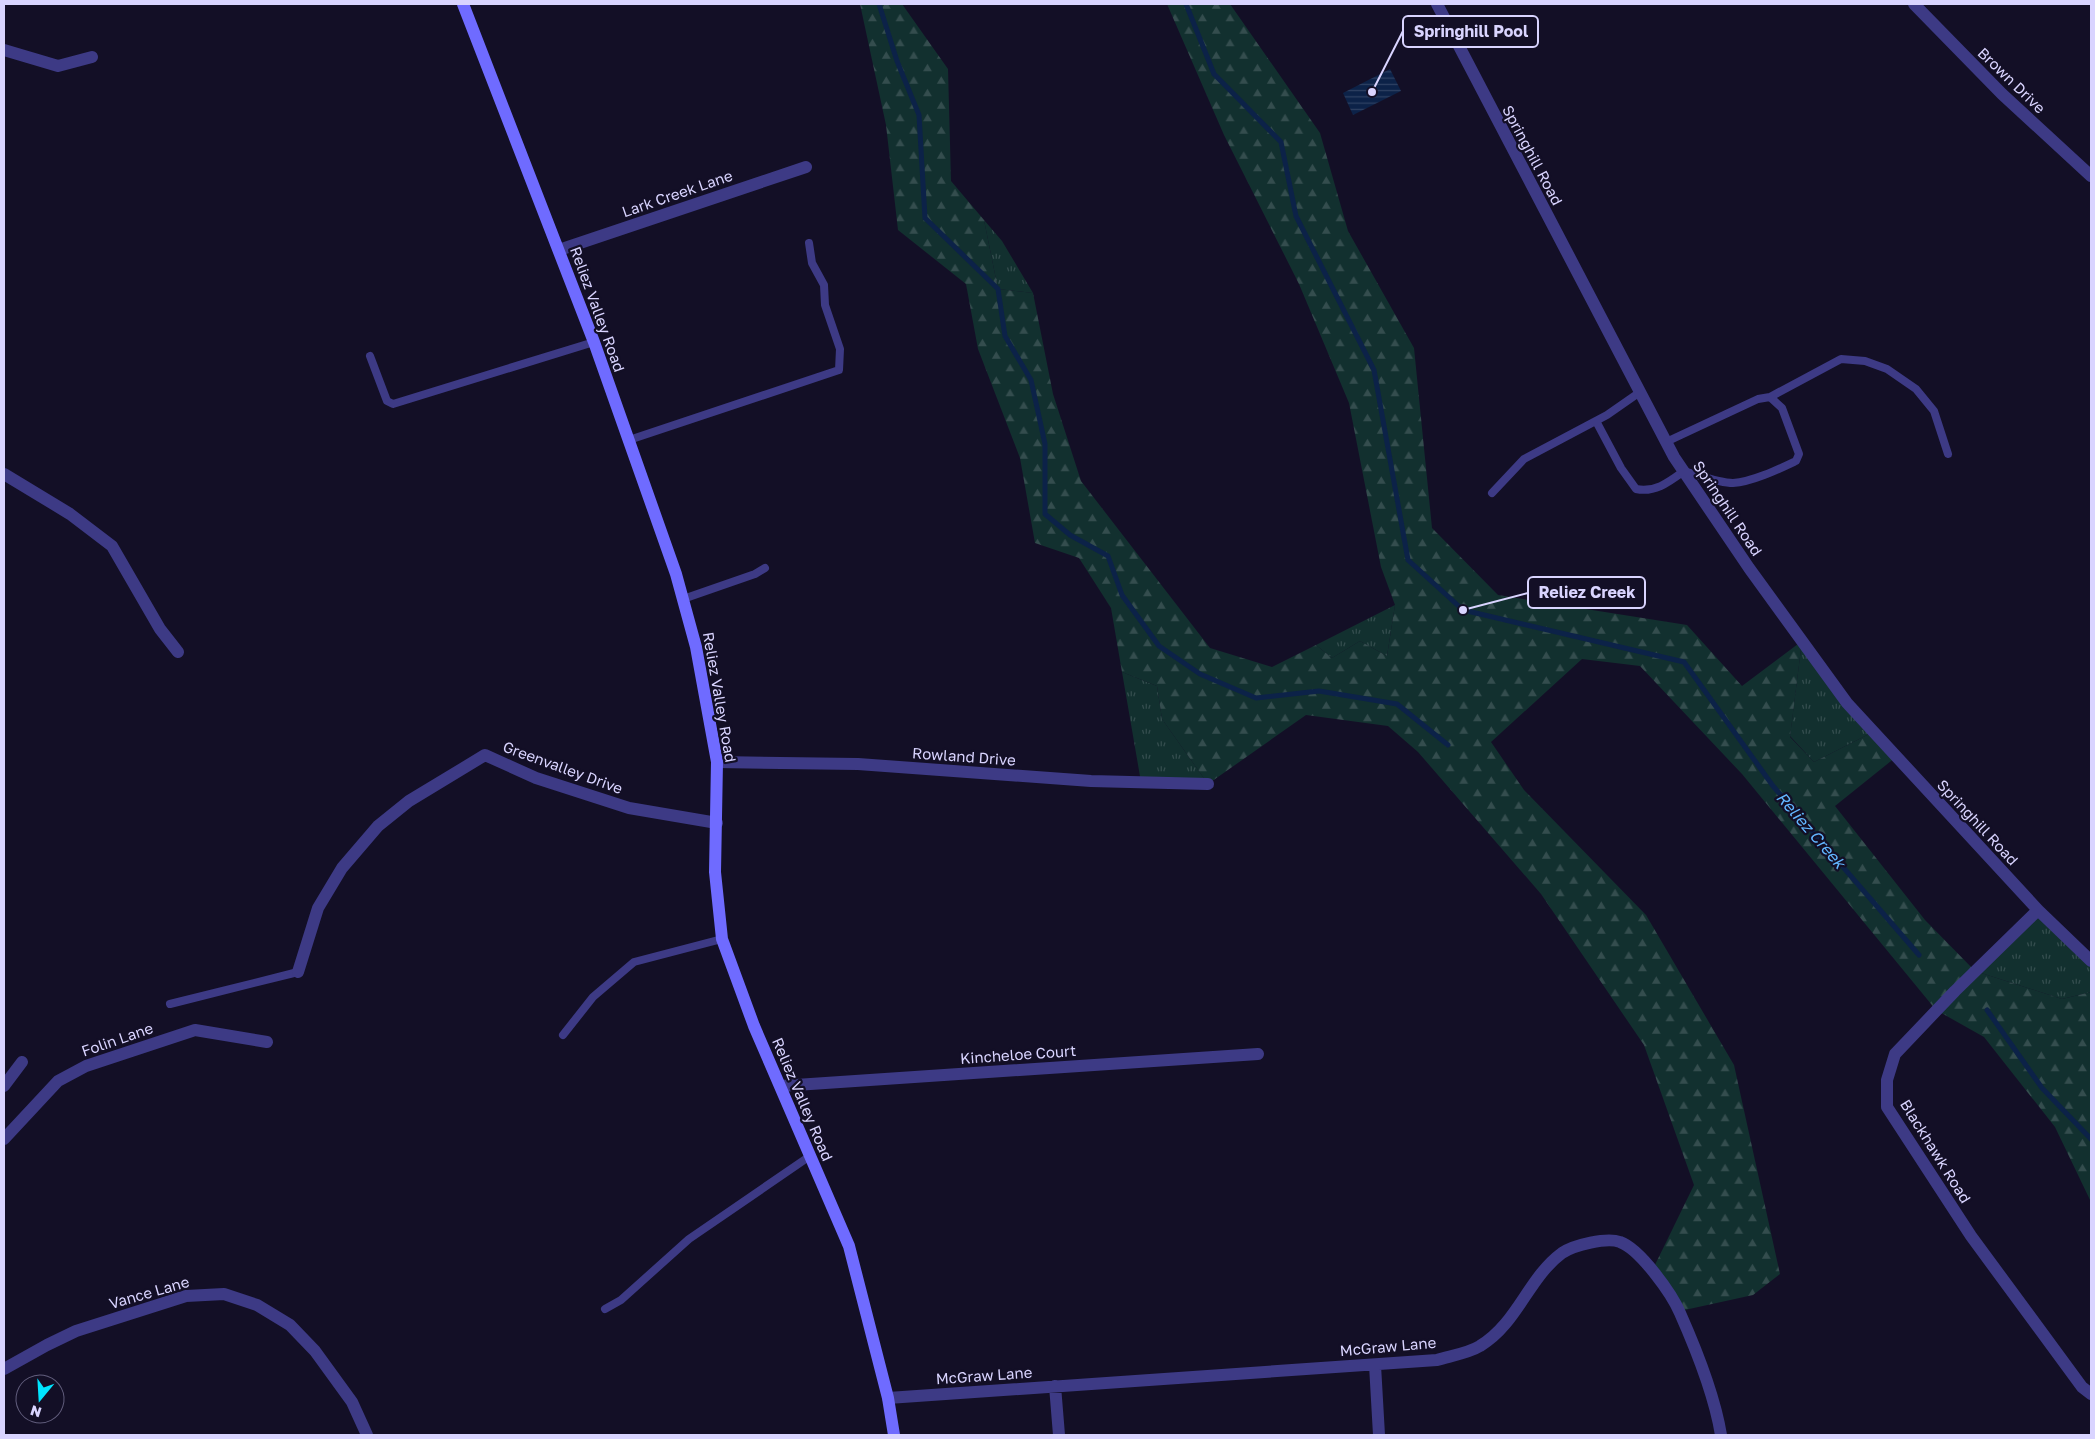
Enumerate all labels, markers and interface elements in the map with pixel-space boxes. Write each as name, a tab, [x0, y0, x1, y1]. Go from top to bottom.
callout: Springhill Pool	[1403, 16, 1538, 47]
text: Springhill Pool	[1414, 21, 1529, 41]
street label: Brown Drive	[1974, 43, 2050, 117]
street label: Springhill Road	[1499, 102, 1567, 208]
street label: Lark Creek Lane	[619, 166, 735, 220]
street label: Reliez Valley Road	[567, 244, 629, 374]
street label: Springhill Road	[1690, 457, 1766, 559]
callout: Reliez Creek	[1528, 577, 1645, 608]
text: Reliez Creek	[1538, 582, 1636, 602]
street label: Reliez Valley Road	[700, 630, 740, 764]
street label: Greenvalley Drive	[501, 737, 626, 797]
street label: Rowland Drive	[912, 743, 1017, 769]
street label: Springhill Road	[1934, 775, 2022, 869]
water label: Reliez Creek	[1772, 787, 1851, 874]
street label: Folin Lane	[79, 1018, 156, 1060]
street label: Reliez Valley Road	[769, 1035, 837, 1163]
street label: Kincheloe Court	[959, 1041, 1077, 1067]
street label: Blackhawk Road	[1897, 1096, 1975, 1206]
street label: Vance Lane	[107, 1272, 191, 1312]
street label: McGraw Lane	[1339, 1333, 1437, 1359]
street label: McGraw Lane	[935, 1363, 1033, 1387]
north arrow	[15, 1374, 65, 1424]
text: N	[28, 1402, 44, 1422]

